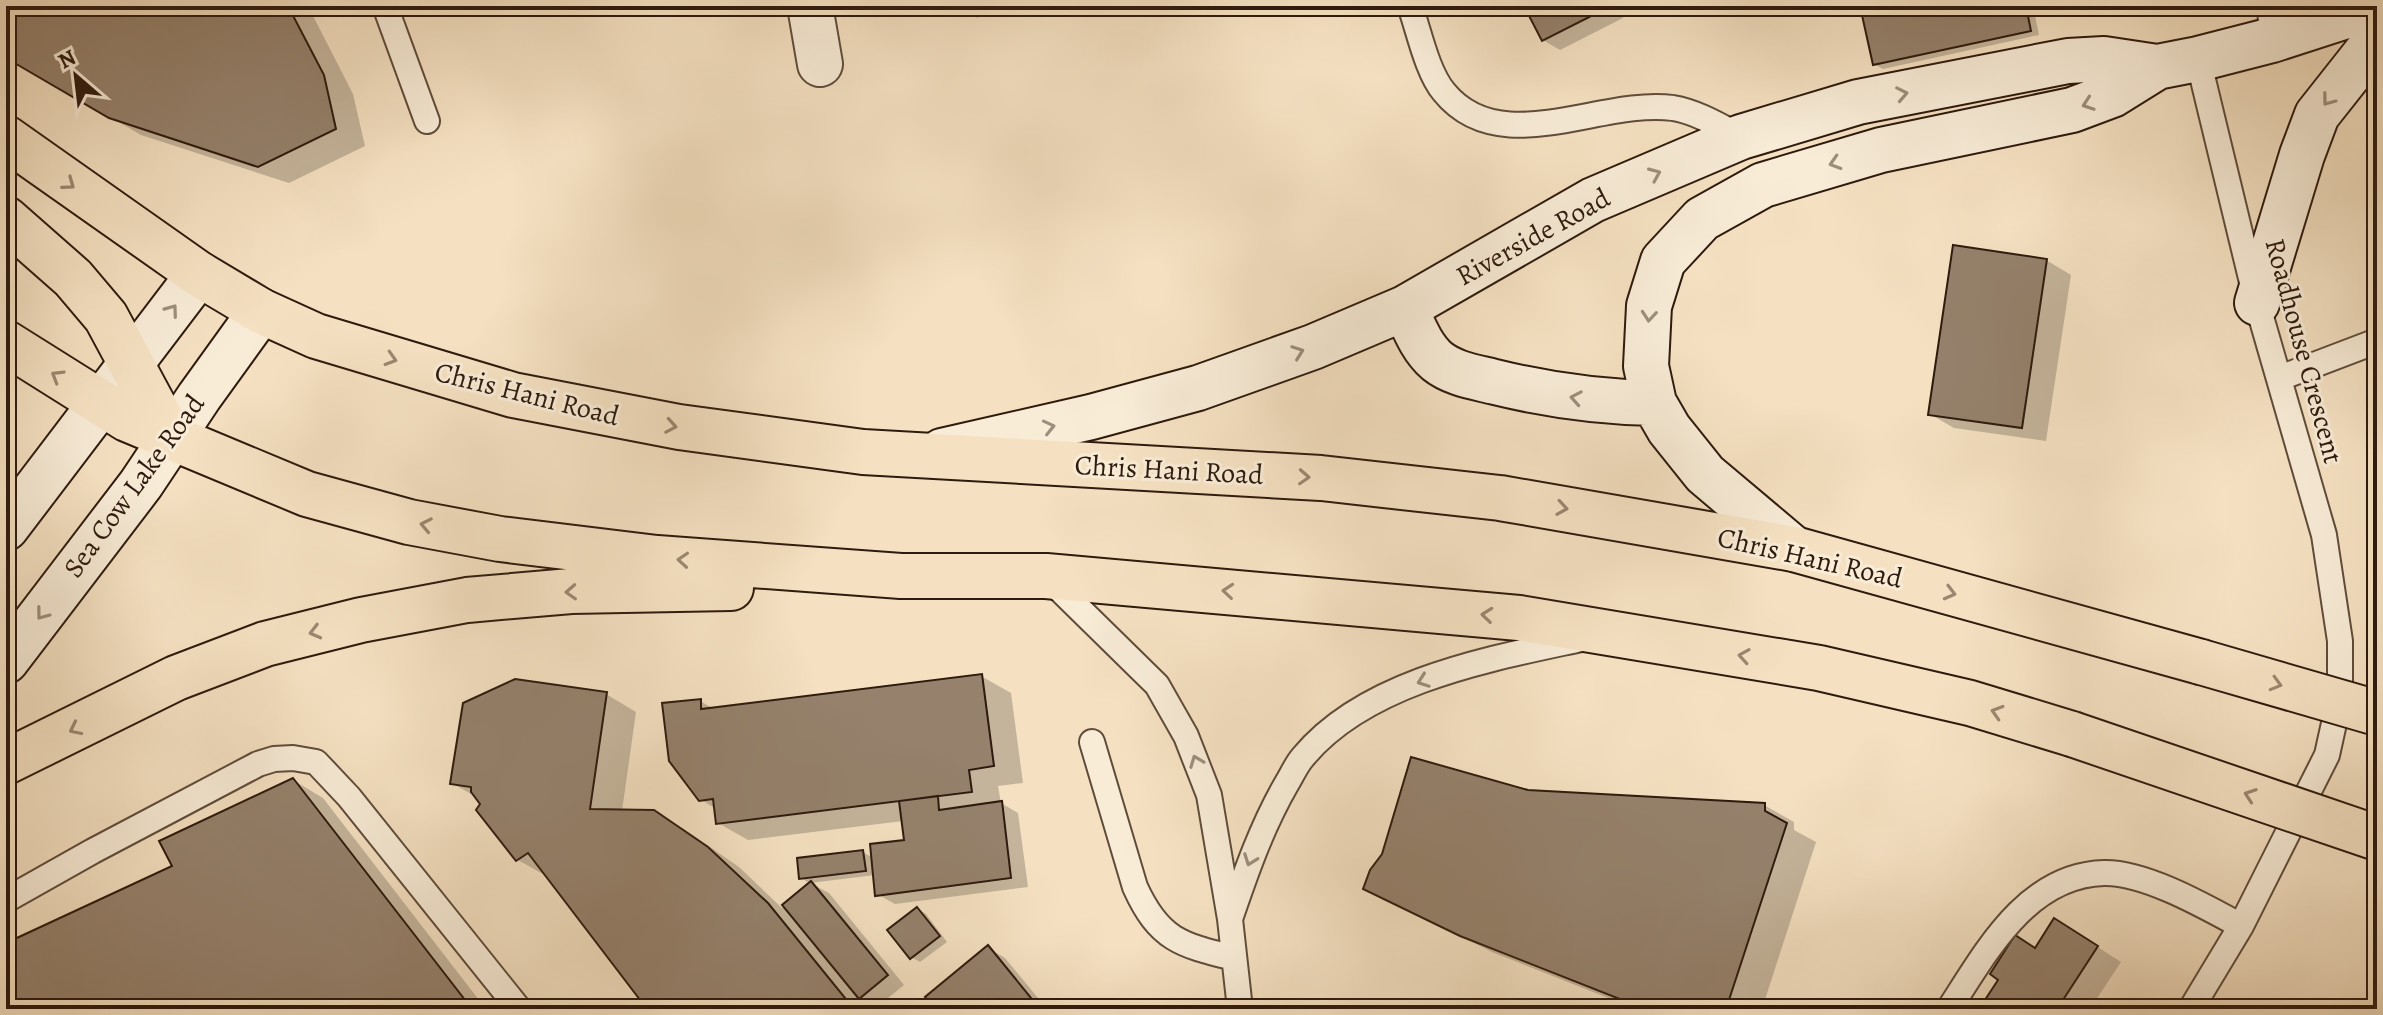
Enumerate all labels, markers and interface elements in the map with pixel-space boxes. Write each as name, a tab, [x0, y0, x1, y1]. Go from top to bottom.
north arrow	[36, 36, 116, 116]
text: N	[53, 42, 81, 76]
one-way arrow	[1895, 86, 1908, 103]
one-way arrow	[2324, 91, 2338, 106]
one-way arrow	[2082, 95, 2096, 111]
one-way arrow	[1829, 154, 1843, 170]
one-way arrow	[1647, 167, 1661, 183]
one-way arrow	[60, 174, 74, 189]
street label: Riverside Road	[1449, 179, 1618, 295]
street label: Roadhouse Crescent	[2256, 234, 2352, 468]
one-way arrow	[163, 305, 177, 319]
one-way arrow	[1641, 310, 1658, 323]
one-way arrow	[1290, 346, 1304, 362]
one-way arrow	[384, 350, 397, 366]
street label: Chris Hani Road	[431, 353, 624, 435]
one-way arrow	[51, 370, 66, 386]
street label: Sea Cow Lake Road	[55, 386, 214, 585]
one-way arrow	[1569, 390, 1583, 407]
one-way arrow	[664, 416, 678, 433]
one-way arrow	[1042, 419, 1055, 436]
street label: Chris Hani Road	[1074, 446, 1265, 494]
one-way arrow	[1298, 469, 1311, 486]
one-way arrow	[1555, 499, 1569, 516]
one-way arrow	[419, 517, 433, 534]
street label: Chris Hani Road	[1714, 518, 1907, 598]
one-way arrow	[676, 552, 689, 569]
one-way arrow	[564, 583, 577, 600]
one-way arrow	[1221, 583, 1234, 600]
one-way arrow	[1943, 583, 1957, 600]
one-way arrow	[37, 605, 52, 620]
one-way arrow	[1480, 607, 1493, 624]
one-way arrow	[308, 622, 322, 639]
one-way arrow	[1737, 648, 1750, 665]
one-way arrow	[1417, 671, 1431, 688]
one-way arrow	[2269, 675, 2283, 691]
one-way arrow	[1991, 705, 2005, 721]
one-way arrow	[68, 719, 83, 735]
one-way arrow	[1189, 755, 1206, 769]
one-way arrow	[2244, 788, 2258, 804]
one-way arrow	[1244, 852, 1260, 866]

